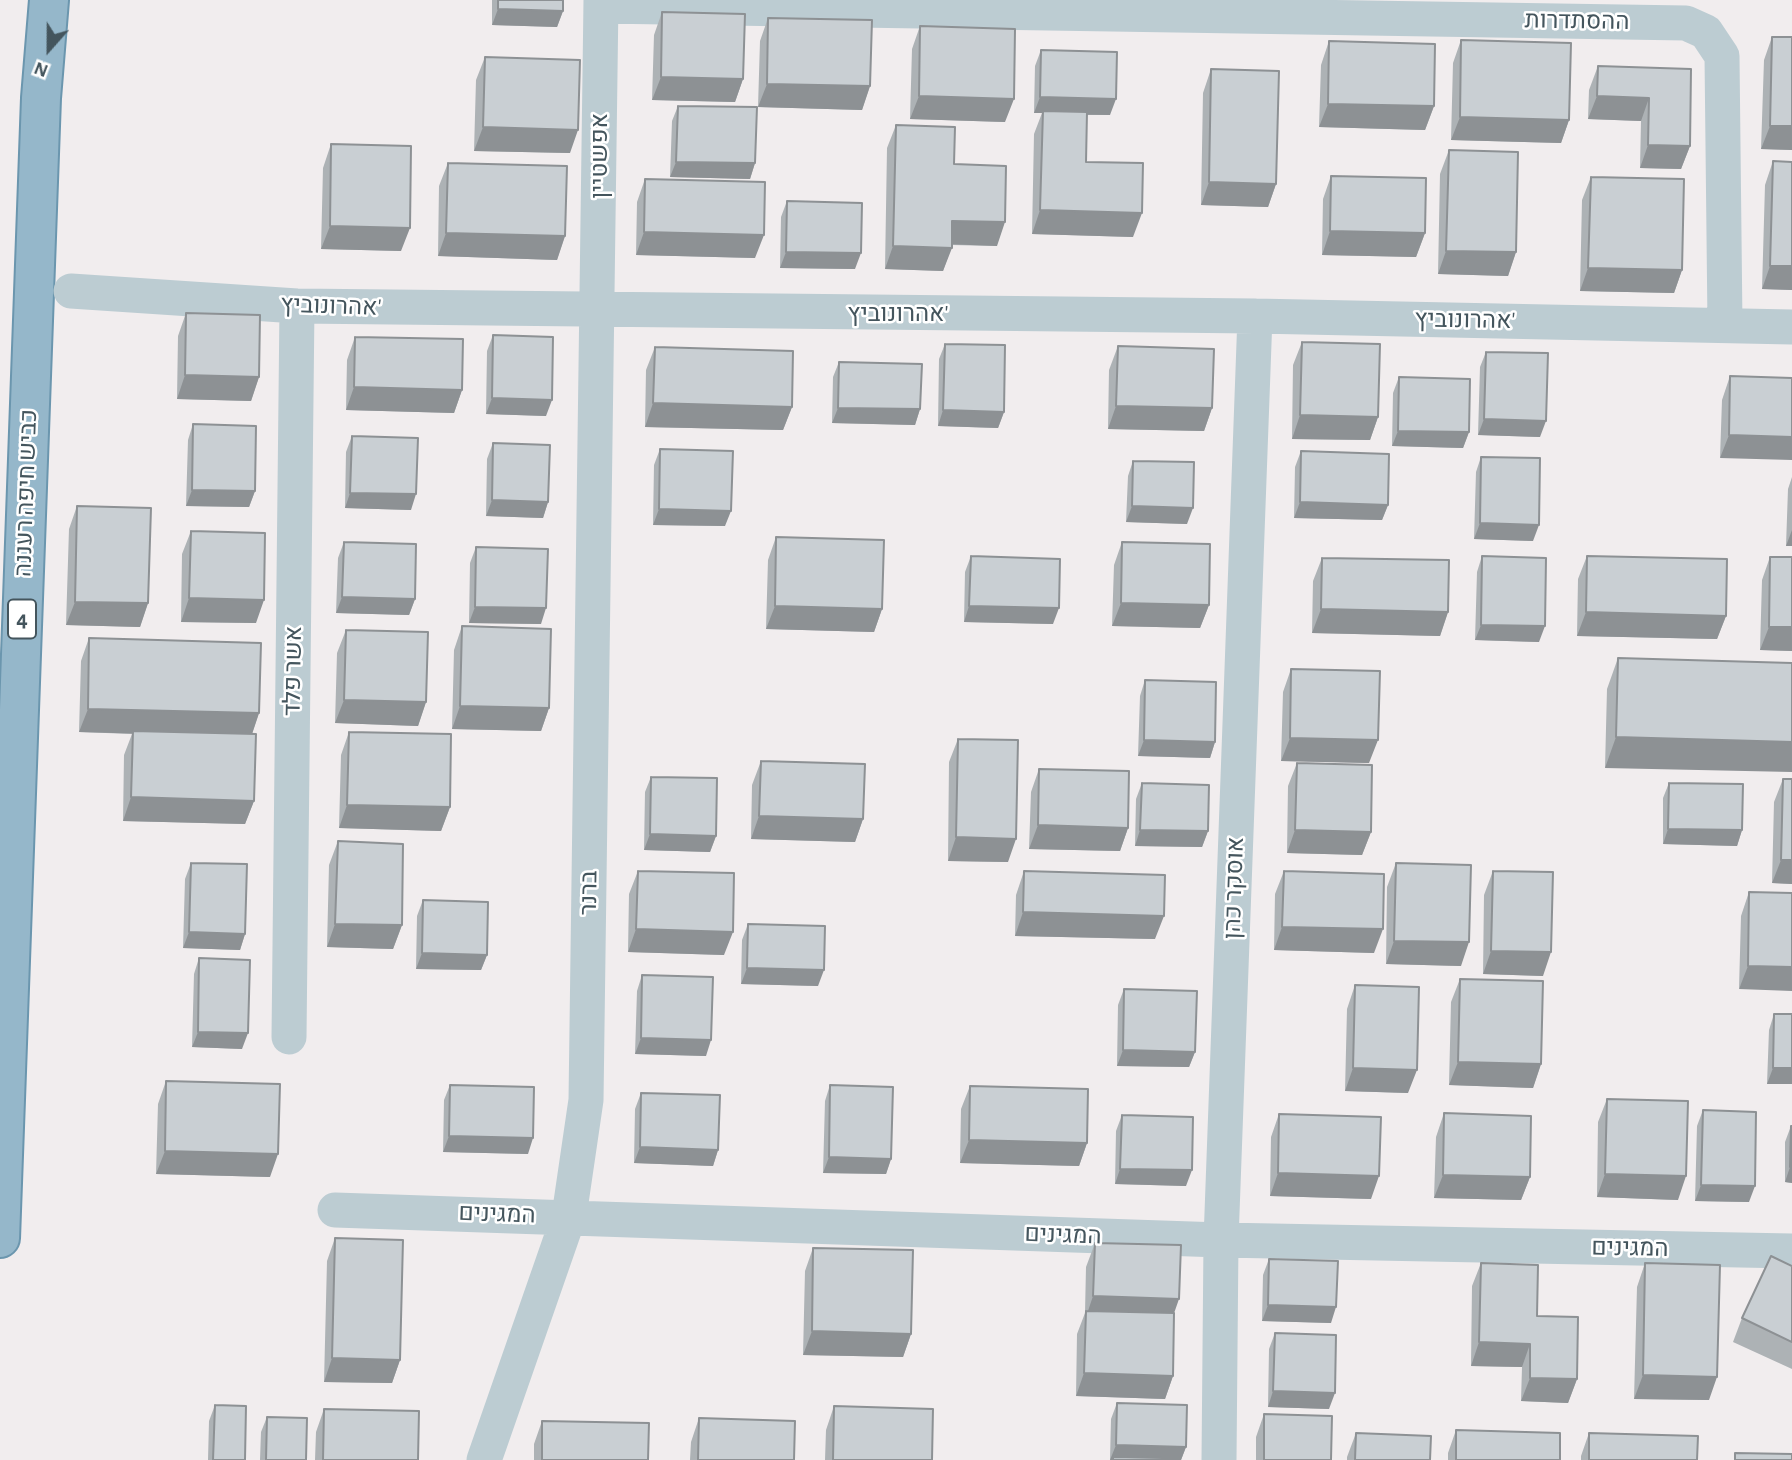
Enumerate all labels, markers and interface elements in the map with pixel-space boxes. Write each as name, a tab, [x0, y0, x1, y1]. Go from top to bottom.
street label: ההסתדרות	[1524, 6, 1630, 36]
north arrow	[14, 14, 84, 84]
text: N	[32, 58, 51, 80]
street label: אפשטיין	[586, 113, 614, 199]
street label: אהרונוביץ'	[280, 290, 382, 322]
street label: אהרונוביץ'	[848, 300, 948, 328]
street label: אהרונוביץ'	[1414, 305, 1516, 335]
street label: כביש חיפה רעננה	[9, 409, 43, 577]
road number: 4	[8, 600, 36, 638]
street label: אשר פלד	[278, 626, 308, 716]
street label: אוסקר כהן	[1218, 836, 1250, 940]
street label: ברנר	[574, 870, 604, 916]
street label: המגינים	[458, 1198, 536, 1230]
street label: המגינים	[1024, 1219, 1102, 1251]
street label: המגינים	[1591, 1233, 1669, 1263]

